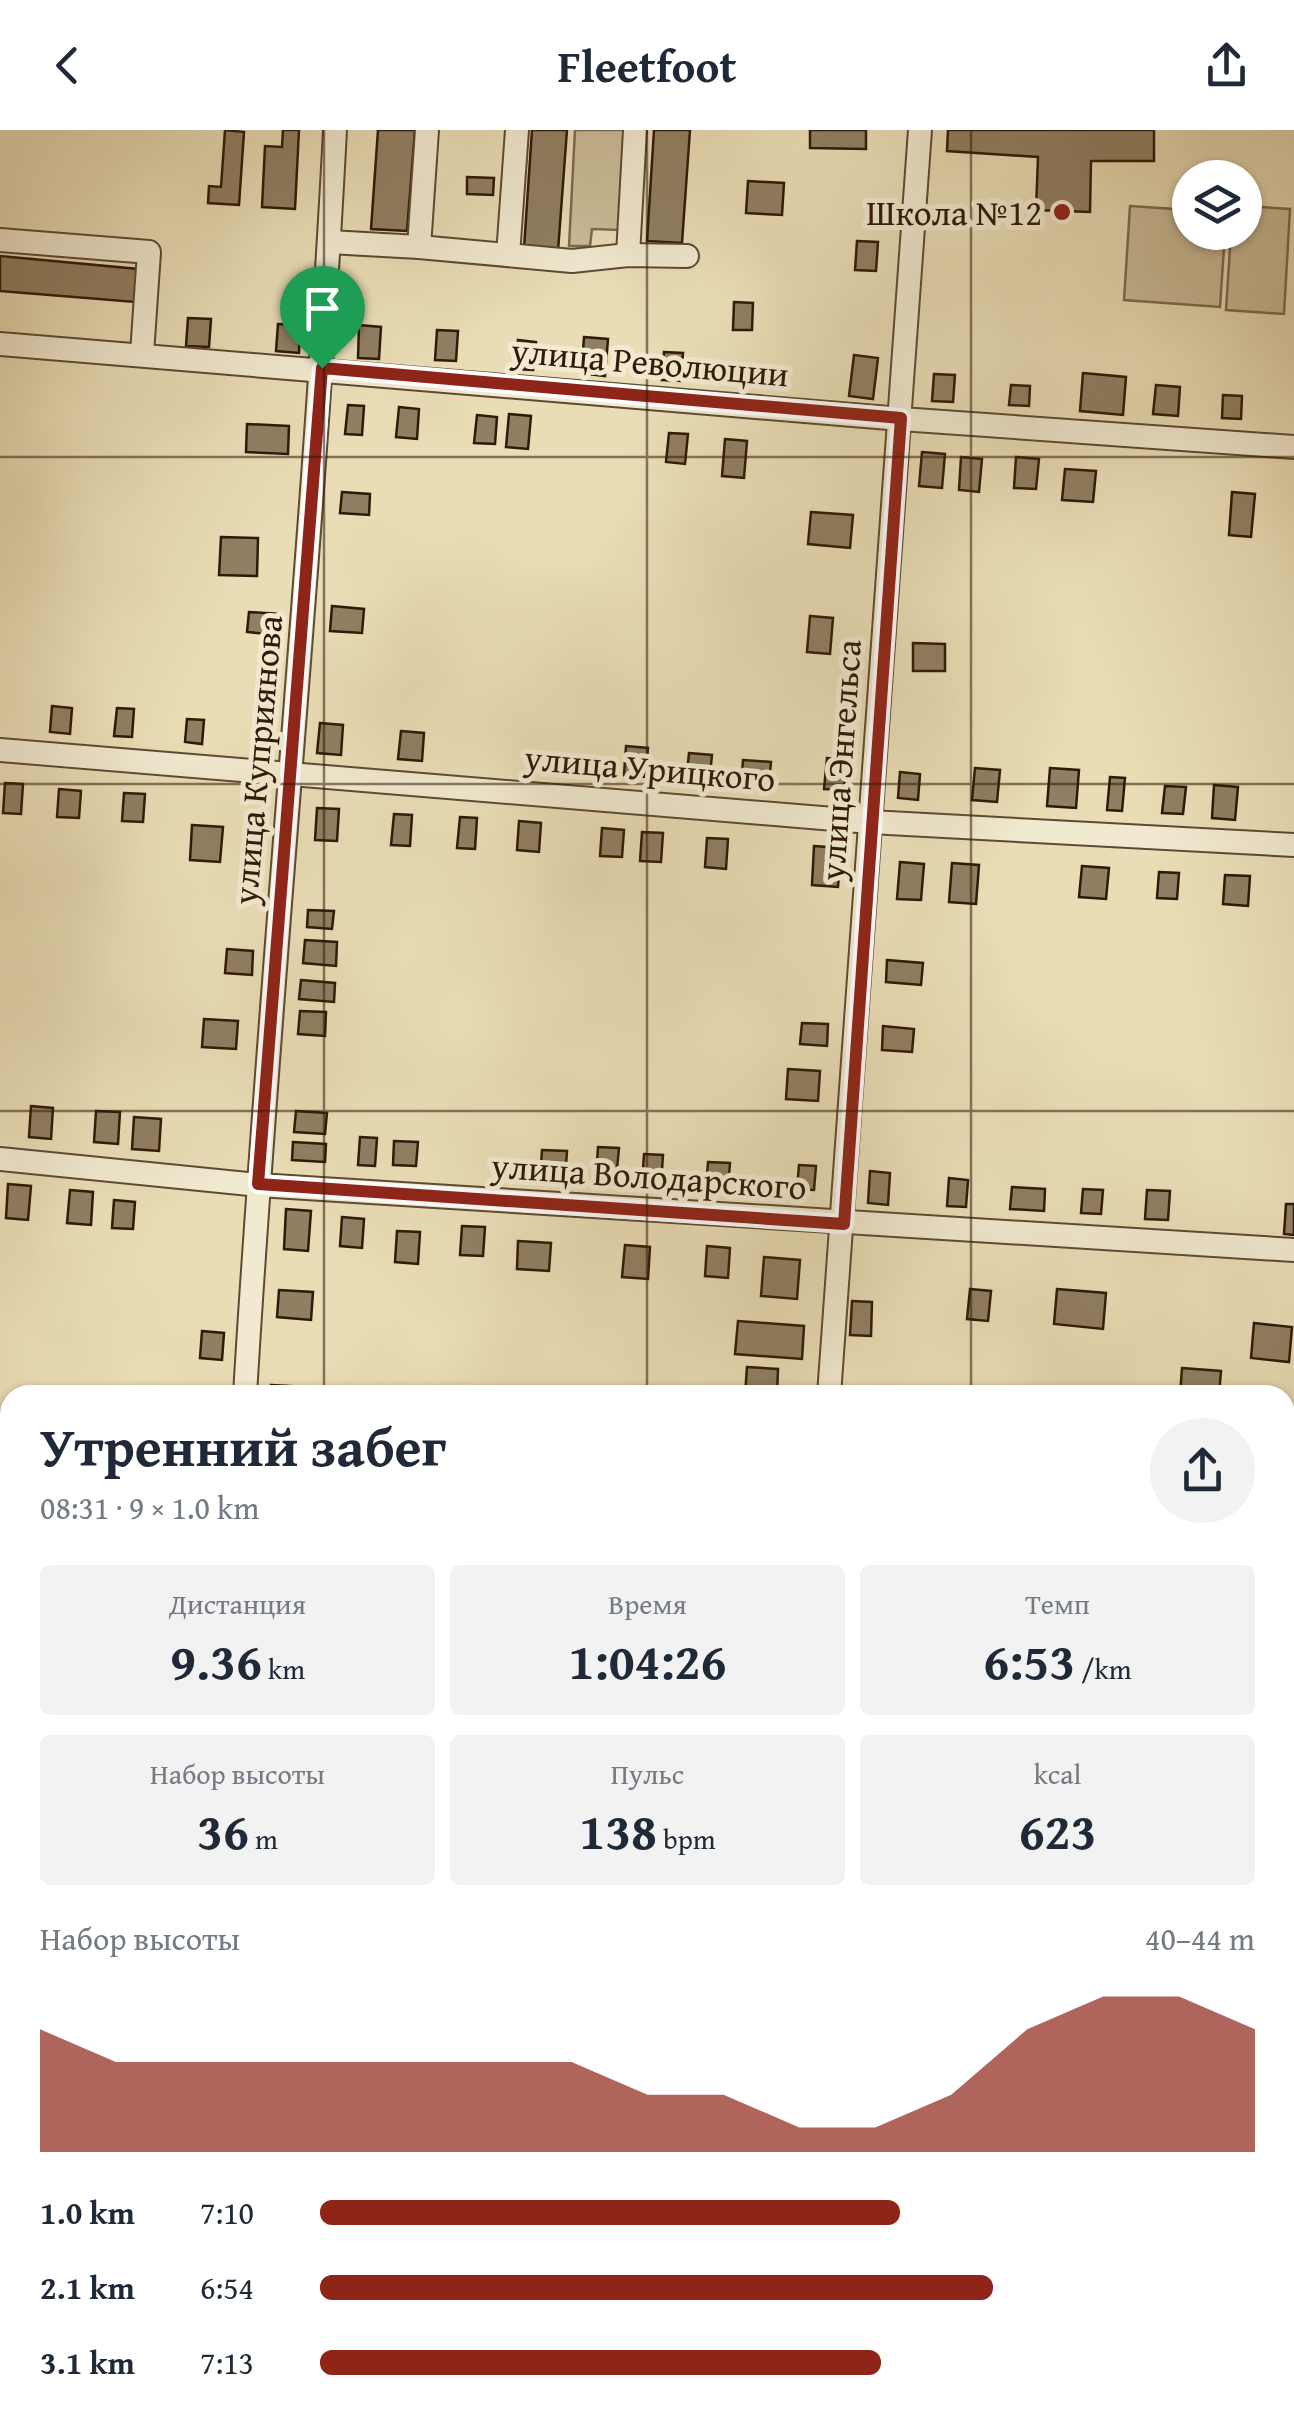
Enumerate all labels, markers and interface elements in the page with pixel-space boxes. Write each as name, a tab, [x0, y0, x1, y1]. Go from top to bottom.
text: Fleetfoot	[557, 33, 737, 98]
icon: back	[40, 38, 95, 93]
icon: share	[1199, 38, 1254, 93]
map controls	[1172, 160, 1262, 250]
button: layers	[1172, 160, 1262, 250]
place label: Школа №12	[866, 187, 1042, 238]
marker: Школа №12	[1051, 201, 1073, 223]
pin	[280, 266, 365, 369]
icon: arrive	[295, 281, 350, 336]
street label: улица Революции	[508, 324, 791, 400]
street label: улица Куприянова	[219, 613, 295, 908]
street label: улица Энгельса	[806, 637, 874, 883]
street label: улица Урицкого	[521, 732, 778, 804]
street label: улица Володарского	[489, 1139, 808, 1212]
text: Утренний забег	[40, 1406, 446, 1486]
button: share	[1150, 1418, 1255, 1523]
text: 08:31 · 9 × 1.0 km	[40, 1484, 259, 1531]
text: Дистанция	[169, 1583, 306, 1624]
text: Время	[608, 1583, 687, 1624]
text: Темп	[1025, 1583, 1090, 1624]
text: 9.36	[170, 1624, 262, 1697]
text: 1:04:26	[569, 1624, 726, 1697]
text: 6:53	[983, 1624, 1075, 1697]
text: km	[262, 1648, 305, 1689]
text: /km	[1075, 1648, 1132, 1689]
text: Набор высоты	[150, 1753, 325, 1794]
text: Пульс	[611, 1753, 684, 1794]
text: kcal	[1034, 1753, 1081, 1794]
text: 36	[197, 1794, 249, 1867]
text: 138	[579, 1794, 657, 1867]
text: 623	[1019, 1794, 1096, 1867]
text: m	[249, 1818, 278, 1859]
text: bpm	[657, 1818, 716, 1859]
text: Набор высоты	[40, 1915, 240, 1962]
text: 40–44 m	[1145, 1915, 1255, 1962]
text: 1.0 km	[40, 2189, 135, 2236]
text: 7:10	[200, 2189, 254, 2236]
text: 2.1 km	[40, 2264, 135, 2311]
text: 6:54	[200, 2264, 254, 2311]
text: 3.1 km	[40, 2339, 135, 2386]
text: 7:13	[200, 2339, 254, 2386]

